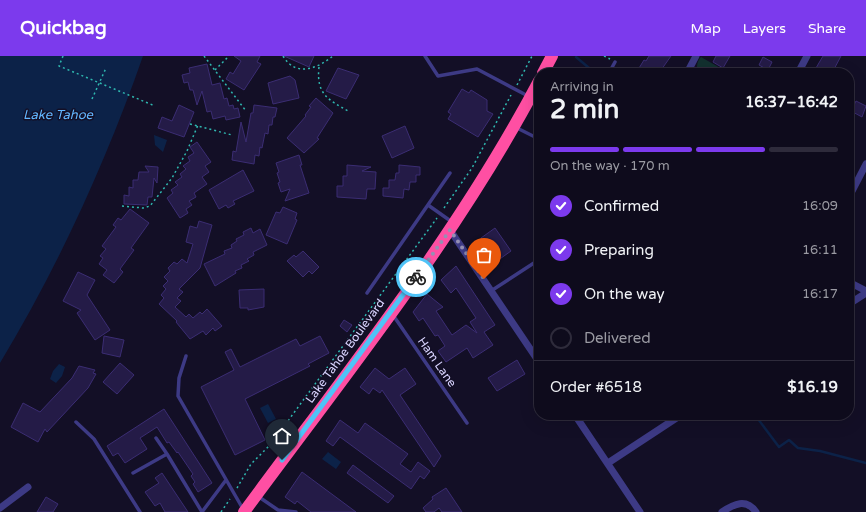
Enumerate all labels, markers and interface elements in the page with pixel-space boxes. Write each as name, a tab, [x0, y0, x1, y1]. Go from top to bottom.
text: Quickbag	[20, 17, 107, 39]
text: Map	[691, 20, 721, 37]
text: Layers	[743, 20, 786, 37]
text: Share	[808, 20, 846, 37]
text: Arriving in	[550, 79, 614, 95]
text: 16:37–16:42	[745, 93, 838, 111]
text: 2 min	[550, 94, 619, 125]
water label: Lake Tahoe	[23, 107, 94, 123]
text: On the way · 170 m	[550, 158, 670, 174]
icon: check	[550, 195, 572, 217]
text: Confirmed	[584, 197, 659, 215]
text: 16:09	[802, 198, 838, 214]
pin	[467, 238, 501, 279]
icon: check	[550, 239, 572, 261]
text: Preparing	[584, 241, 654, 259]
text: 16:11	[802, 242, 838, 258]
icon: bag	[473, 244, 495, 266]
courier	[396, 257, 436, 297]
icon: bike	[405, 266, 427, 288]
icon: check	[550, 283, 572, 305]
text: On the way	[584, 285, 664, 303]
text: 16:17	[802, 286, 838, 302]
street label: Lake Tahoe Boulevard	[303, 296, 387, 406]
text: Delivered	[584, 329, 651, 347]
street label: Ham Lane	[415, 334, 459, 390]
text: Order #6518	[550, 378, 642, 396]
text: $16.19	[787, 378, 838, 396]
pin	[265, 419, 299, 460]
icon: home	[271, 425, 293, 447]

